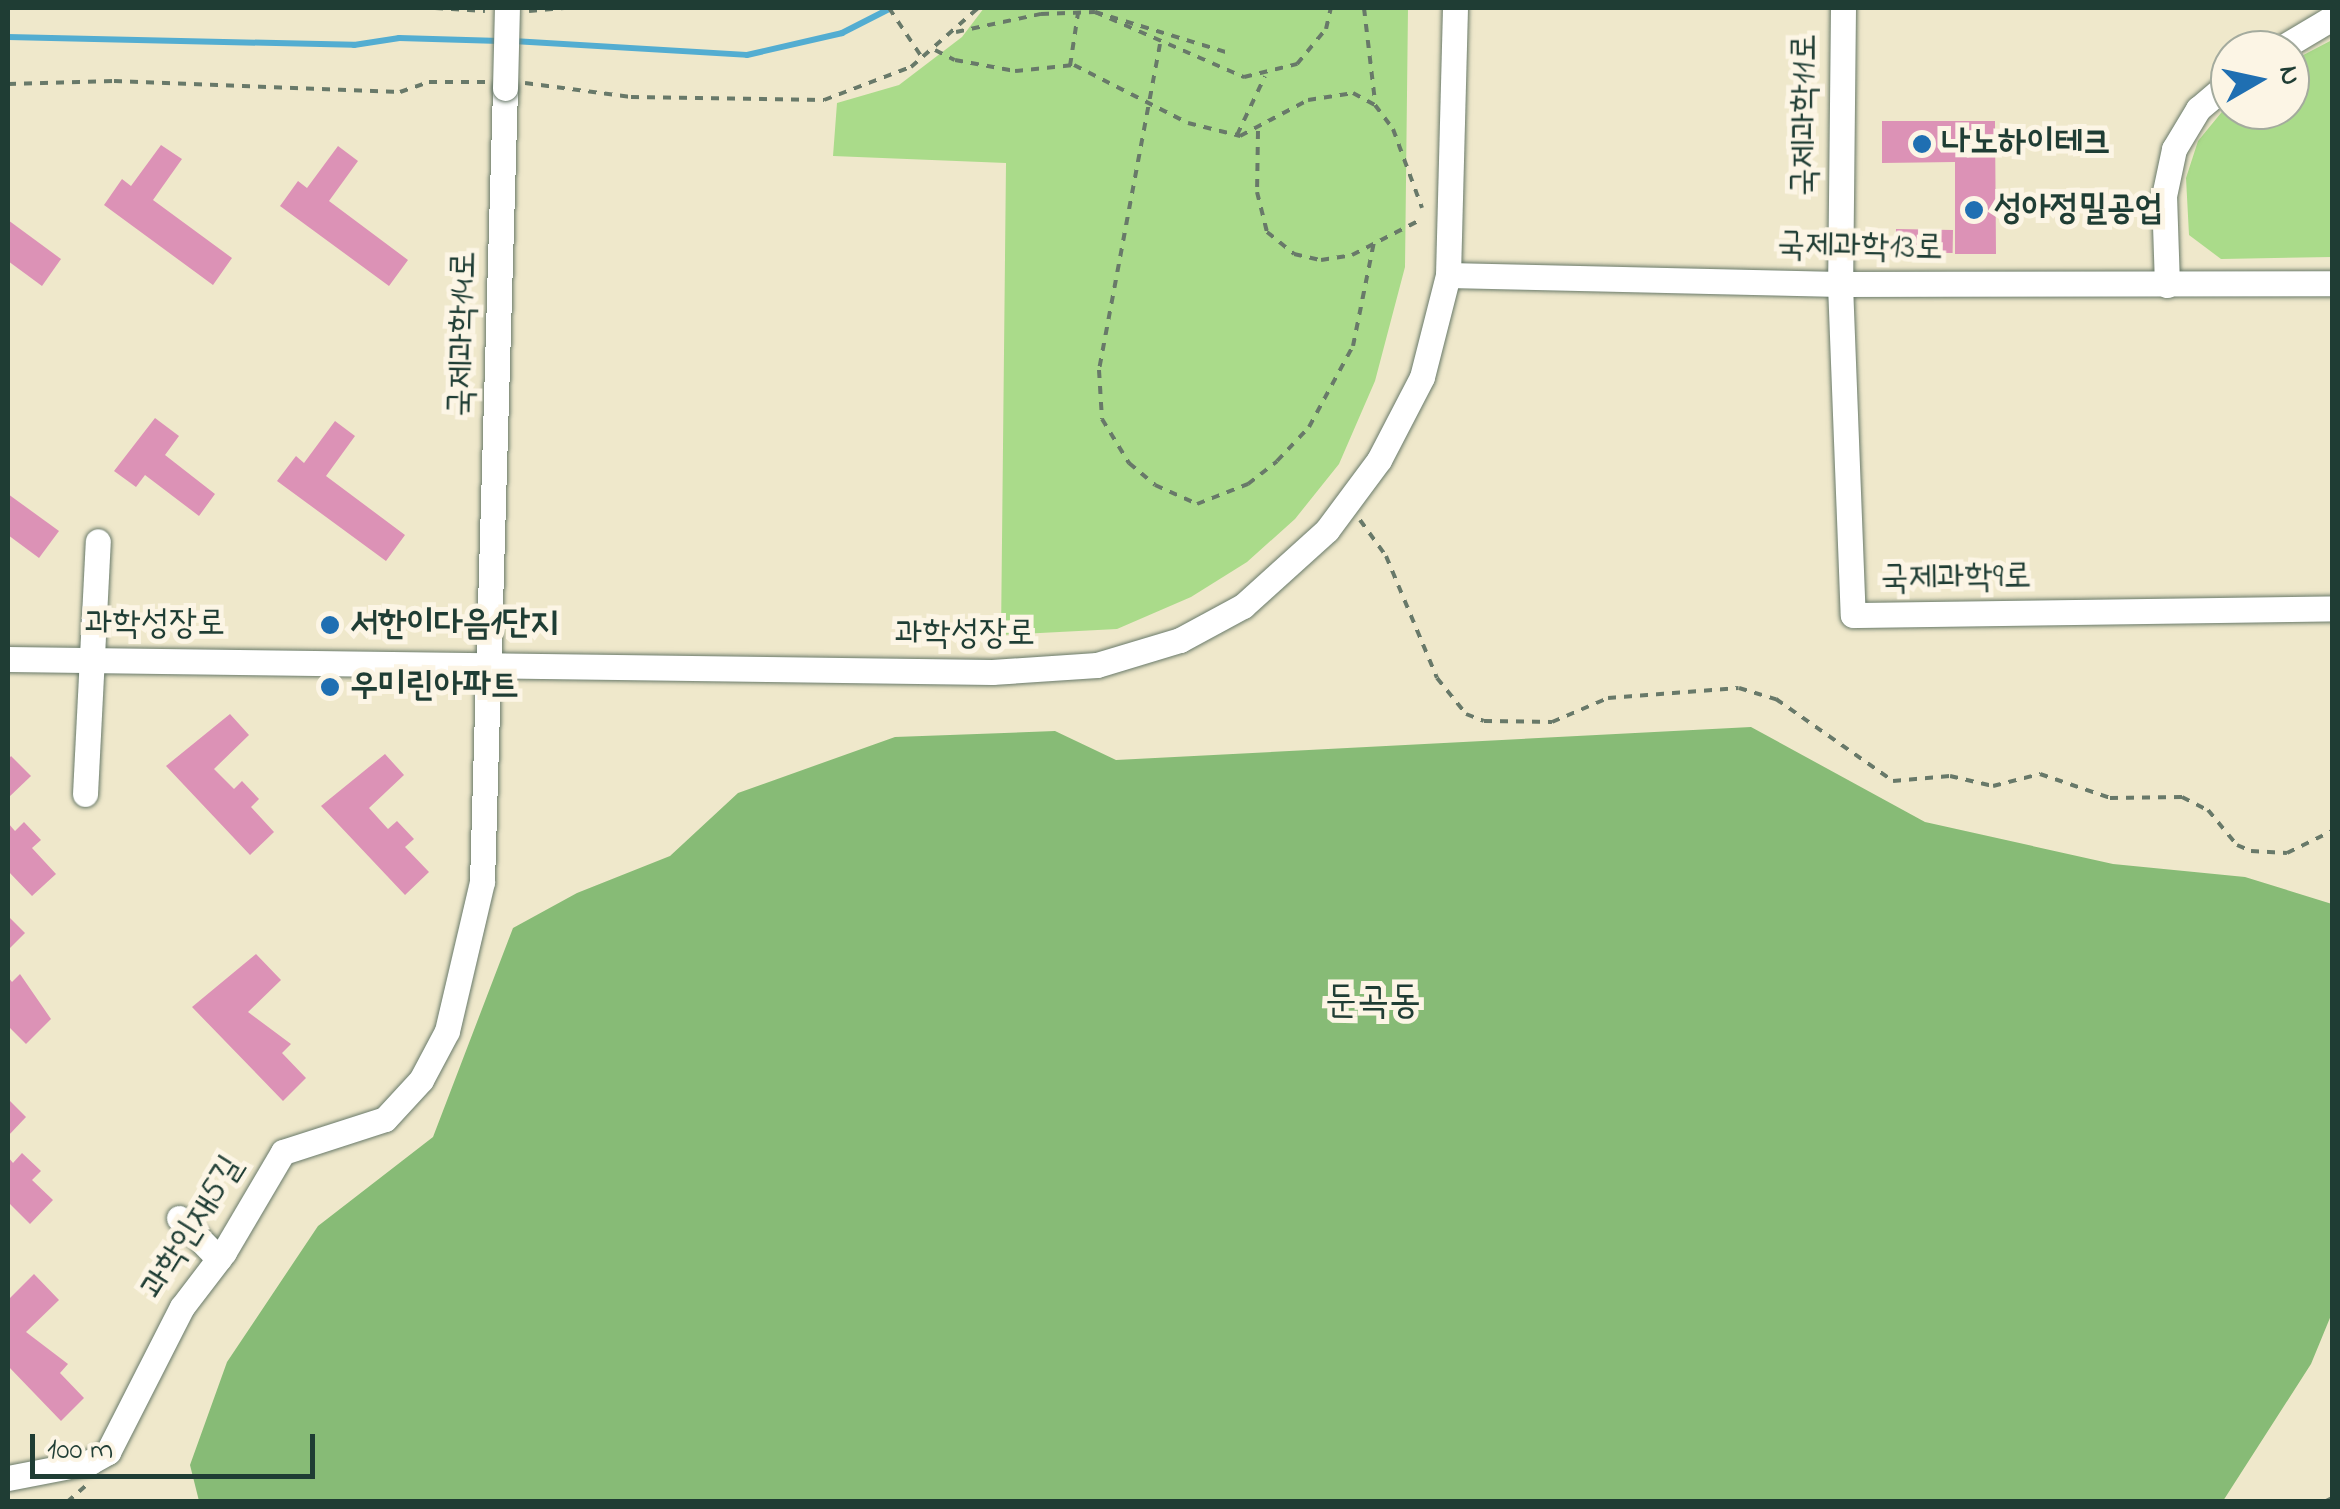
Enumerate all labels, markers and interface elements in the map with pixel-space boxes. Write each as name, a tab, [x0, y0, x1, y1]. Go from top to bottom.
north arrow	[2210, 30, 2310, 130]
street label: 국제과학11로	[1785, 33, 1827, 197]
text: N	[2266, 63, 2310, 88]
place label: 나노하이테크	[1942, 123, 2111, 165]
marker: 나노하이테크	[1911, 133, 1933, 155]
place label: 성아정밀공업	[1994, 189, 2163, 231]
marker: 성아정밀공업	[1963, 199, 1985, 221]
street label: 국제과학13로	[1776, 226, 1944, 270]
street label: 국제과학14로	[442, 250, 486, 418]
street label: 국제과학9로	[1880, 557, 2032, 601]
street label: 과학성장로	[85, 604, 225, 646]
place label: 서한이다음1단지	[350, 604, 558, 646]
marker: 서한이다음1단지	[319, 614, 341, 636]
street label: 과학성장로	[895, 614, 1035, 656]
place label: 우미린아파트	[350, 666, 519, 708]
marker: 우미린아파트	[319, 676, 341, 698]
district label: 둔곡동	[1325, 979, 1421, 1027]
street label: 과학인재5길	[133, 1149, 253, 1307]
scale bar	[35, 1414, 320, 1476]
text: 100 m	[47, 1429, 113, 1473]

